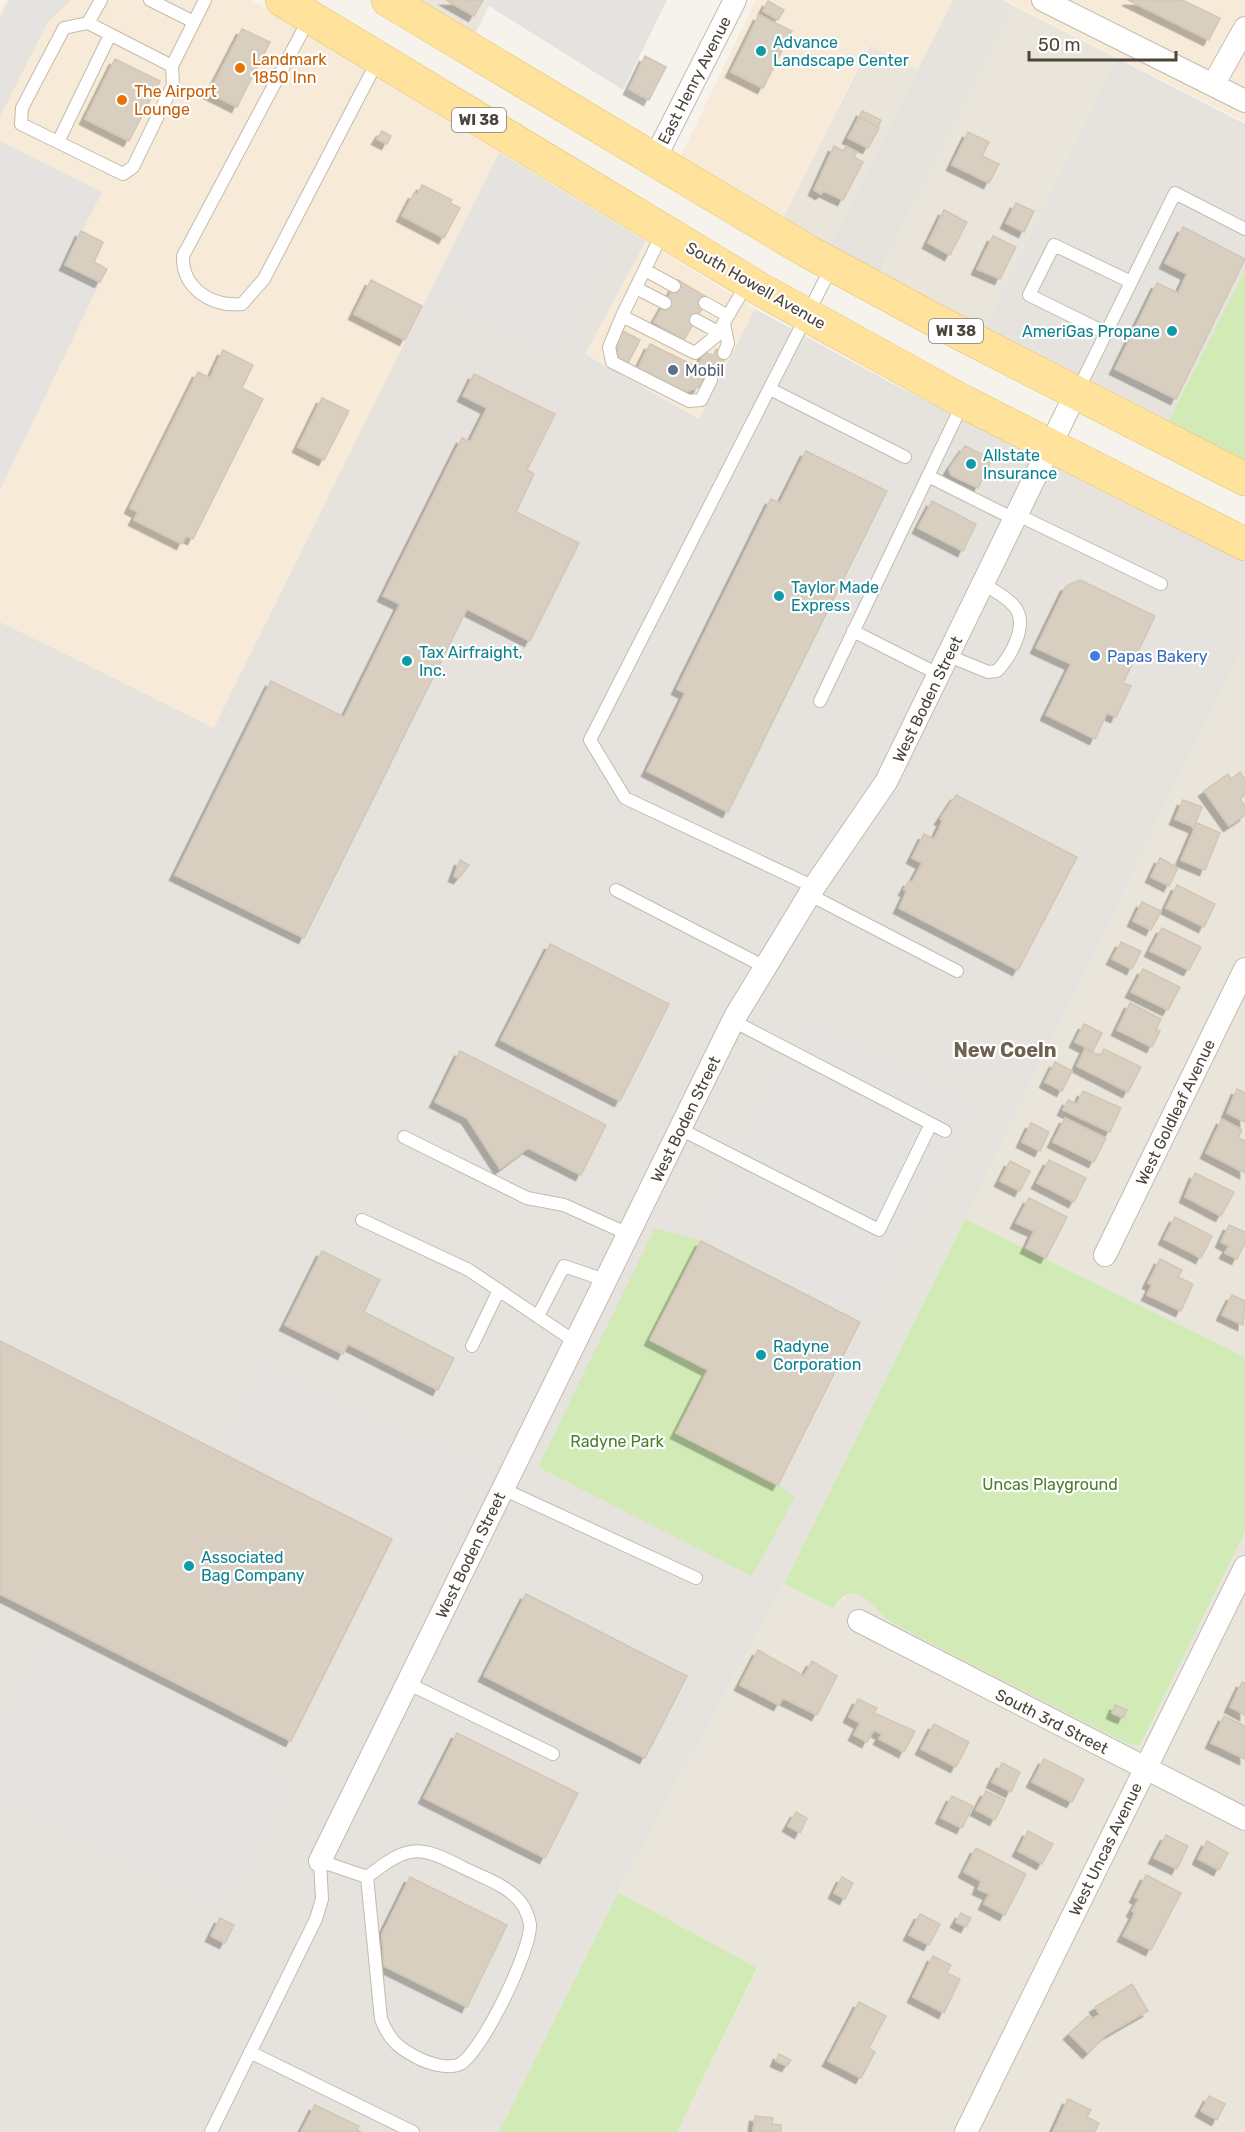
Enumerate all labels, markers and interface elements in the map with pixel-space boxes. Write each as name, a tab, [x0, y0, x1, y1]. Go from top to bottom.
street label: East Henry Avenue	[654, 13, 735, 147]
scale bar	[1029, 24, 1176, 62]
place label: Advance Landscape Center	[773, 33, 909, 70]
text: 50 m	[1038, 34, 1081, 56]
marker: Advance Landscape Center	[754, 44, 768, 58]
place label: Landmark 1850 Inn	[252, 50, 327, 87]
marker: Landmark 1850 Inn	[233, 61, 247, 75]
place label: The Airport Lounge	[134, 82, 217, 119]
marker: The Airport Lounge	[115, 93, 129, 107]
road number: WI 38	[452, 108, 506, 132]
street label: South Howell Avenue	[683, 238, 829, 333]
road number: WI 38	[929, 319, 983, 343]
place label: AmeriGas Propane	[1022, 322, 1160, 341]
marker: AmeriGas Propane	[1165, 324, 1179, 338]
place label: Mobil	[685, 361, 724, 380]
marker: Mobil	[666, 363, 680, 377]
place label: Allstate Insurance	[983, 446, 1057, 483]
marker: Allstate Insurance	[964, 457, 978, 471]
place label: Taylor Made Express	[791, 578, 879, 615]
marker: Taylor Made Express	[772, 589, 786, 603]
street label: West Boden Street	[889, 633, 966, 765]
place label: Tax Airfraight, Inc.	[419, 643, 523, 680]
place label: Papas Bakery	[1107, 647, 1208, 666]
marker: Papas Bakery	[1088, 649, 1102, 663]
marker: Tax Airfraight, Inc.	[400, 654, 414, 668]
street label: West Goldleaf Avenue	[1132, 1036, 1219, 1188]
district label: New Coeln	[953, 1038, 1057, 1062]
street label: West Boden Street	[647, 1053, 724, 1185]
place label: Radyne Corporation	[773, 1337, 861, 1374]
marker: Radyne Corporation	[754, 1348, 768, 1362]
park label: Radyne Park	[570, 1432, 665, 1451]
park label: Uncas Playground	[982, 1475, 1118, 1494]
street label: West Boden Street	[432, 1489, 509, 1621]
place label: Associated Bag Company	[201, 1548, 305, 1585]
marker: Associated Bag Company	[182, 1559, 196, 1573]
street label: South 3rd Street	[992, 1685, 1111, 1758]
street label: West Uncas Avenue	[1065, 1779, 1146, 1919]

